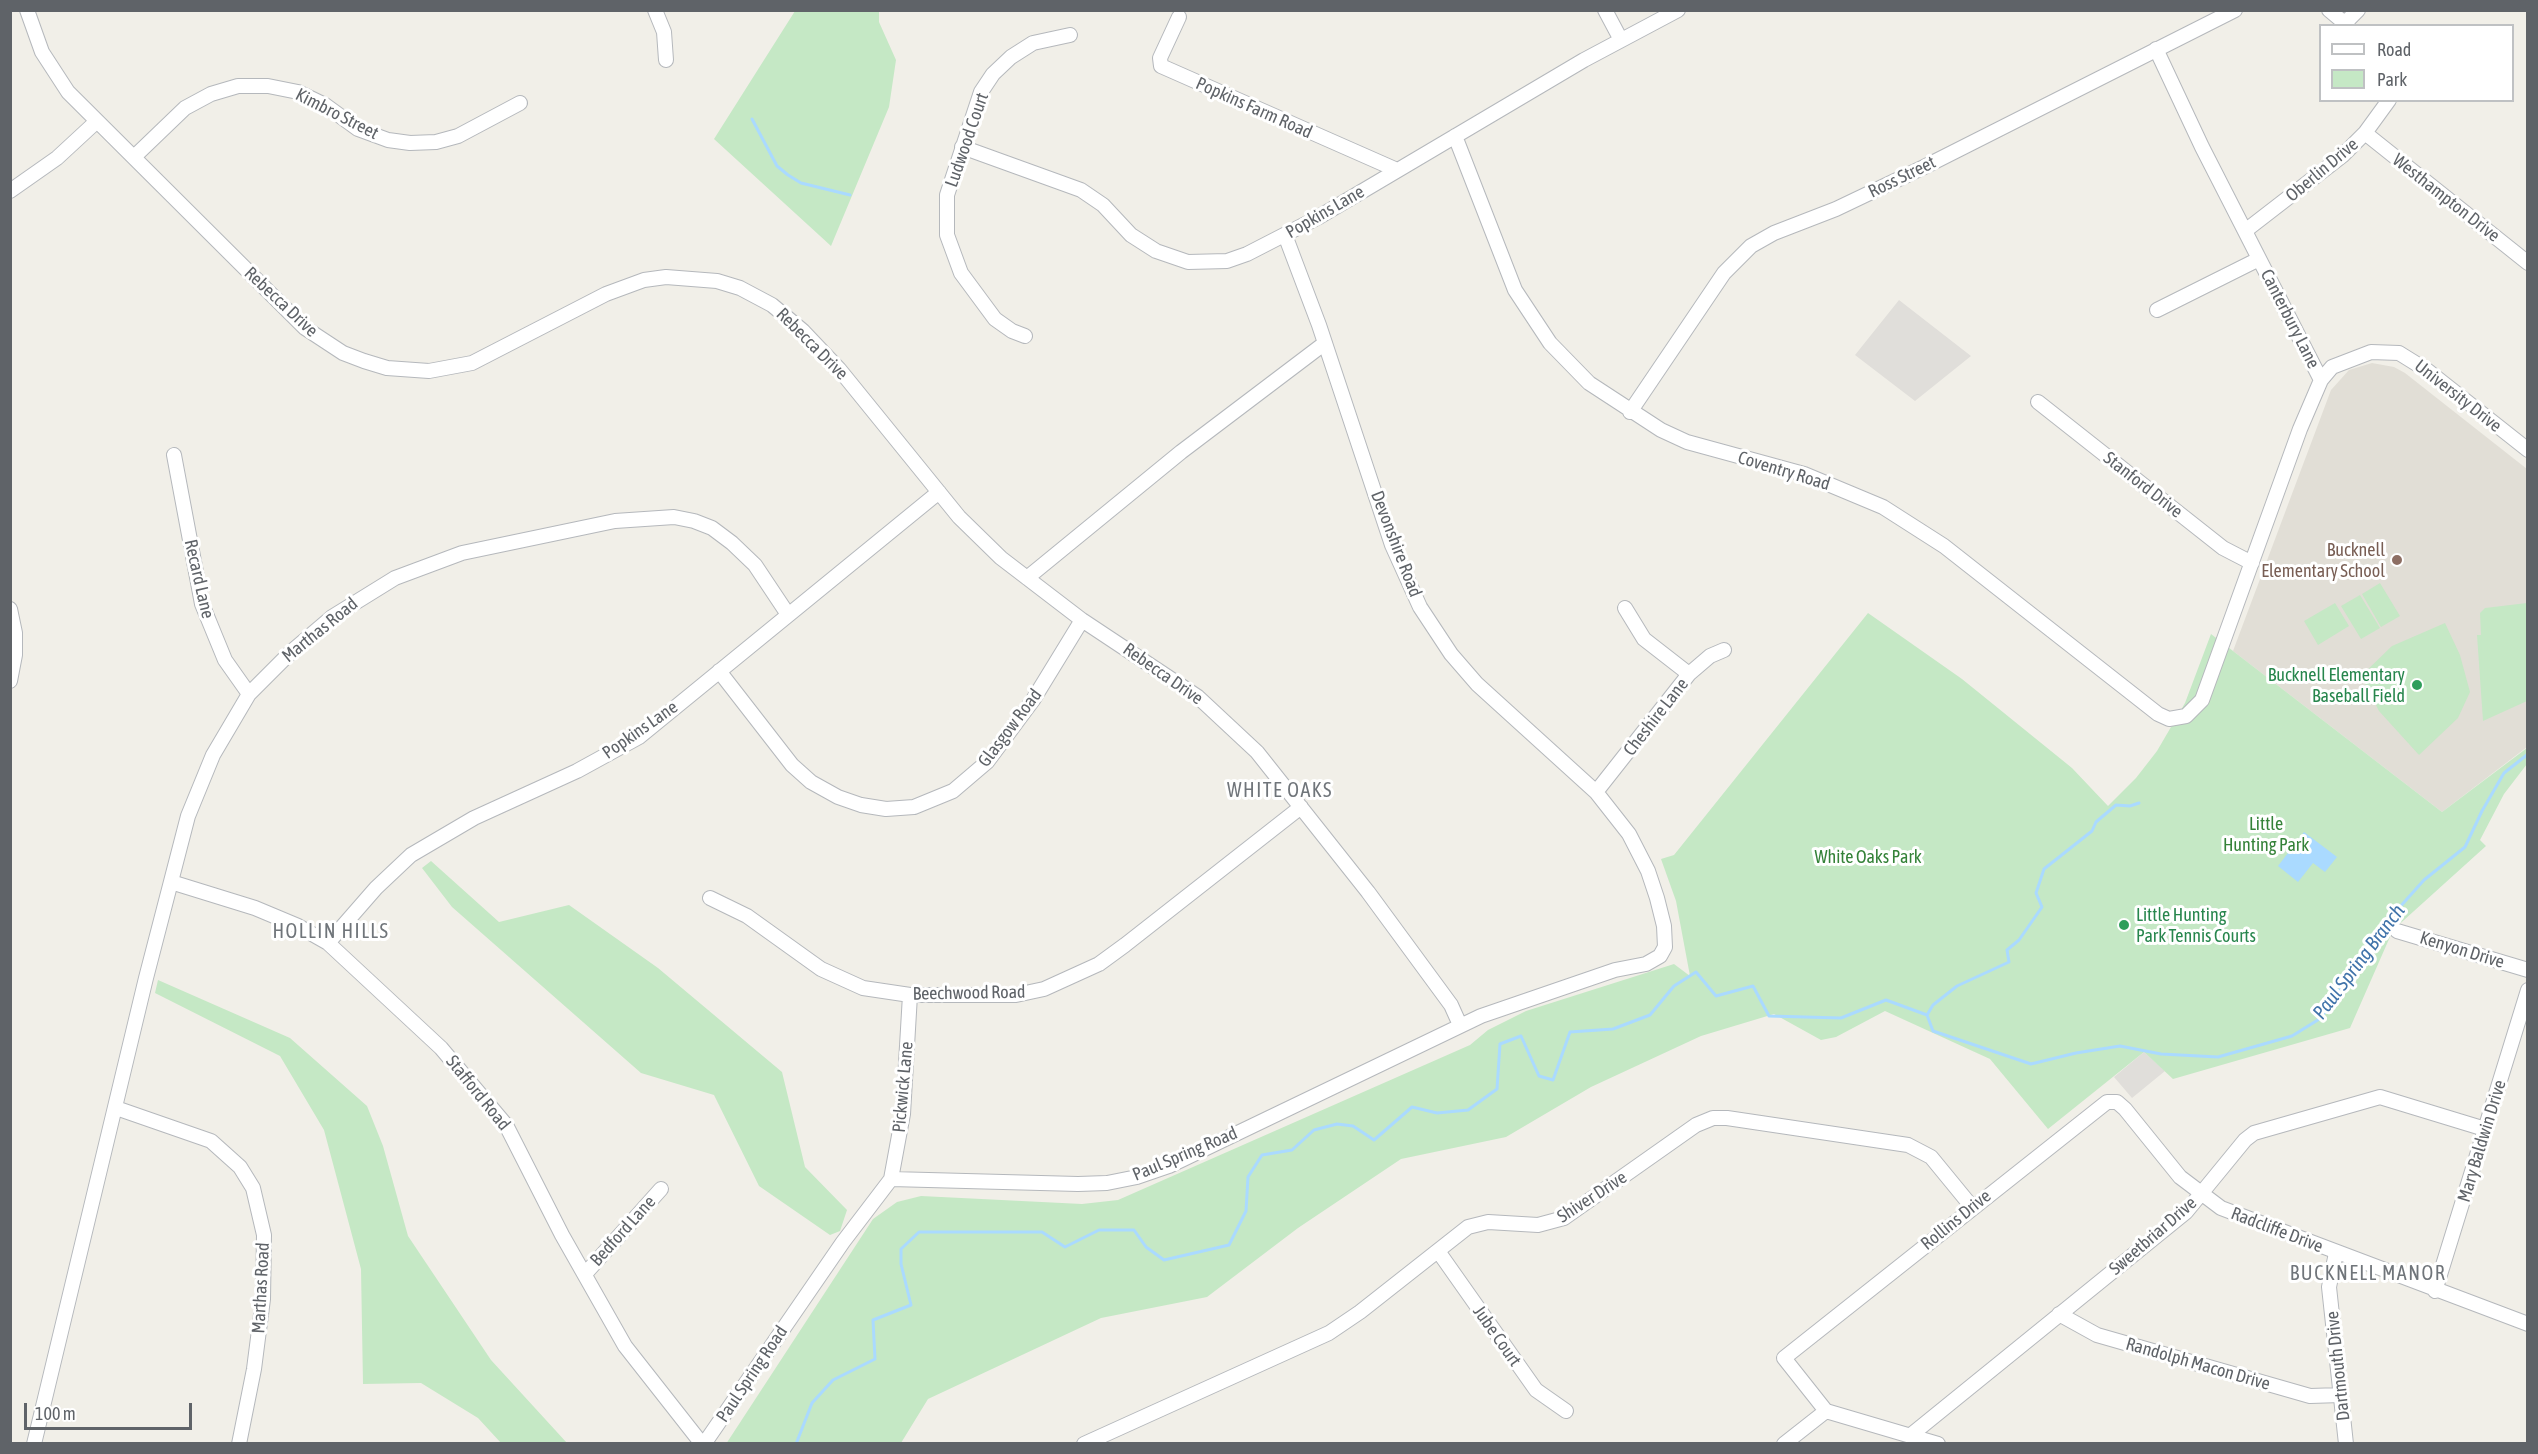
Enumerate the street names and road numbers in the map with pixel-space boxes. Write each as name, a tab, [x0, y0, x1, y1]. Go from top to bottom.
street label: Popkins Farm Road	[1192, 73, 1316, 143]
street label: Kimbro Street	[292, 84, 382, 144]
street label: Ludwood Court	[941, 90, 993, 190]
street label: Oberlin Drive	[2282, 134, 2362, 206]
street label: Westhampton Drive	[2388, 149, 2504, 247]
street label: Ross Street	[1865, 151, 1939, 203]
street label: Popkins Lane	[1282, 181, 1368, 243]
street label: Rebecca Drive	[240, 262, 322, 342]
street label: Canterbury Lane	[2256, 266, 2324, 372]
street label: Rebecca Drive	[772, 304, 852, 384]
street label: University Drive	[2410, 355, 2506, 437]
street label: Coventry Road	[1735, 447, 1833, 495]
street label: Stanford Drive	[2099, 447, 2187, 523]
street label: Devonshire Road	[1366, 488, 1426, 600]
street label: Recard Lane	[179, 537, 219, 621]
street label: Marthas Road	[278, 593, 362, 667]
street label: Rebecca Drive	[1119, 639, 1207, 709]
street label: Cheshire Lane	[1619, 674, 1693, 760]
street label: Glasgow Road	[974, 685, 1046, 771]
street label: Popkins Lane	[598, 696, 682, 764]
street label: Kenyon Drive	[2417, 927, 2507, 973]
street label: Beechwood Road	[912, 981, 1026, 1005]
street label: Pickwick Lane	[888, 1041, 918, 1133]
street label: Stafford Road	[441, 1051, 515, 1135]
street label: Mary Baldwin Drive	[2453, 1077, 2511, 1205]
street label: Paul Spring Road	[1129, 1122, 1241, 1186]
street label: Shiver Drive	[1553, 1167, 1631, 1227]
street label: Rollins Drive	[1917, 1185, 1995, 1255]
street label: Bedford Lane	[586, 1191, 660, 1271]
street label: Sweetbriar Drive	[2105, 1192, 2201, 1280]
street label: Radcliffe Drive	[2228, 1203, 2326, 1257]
street label: Marthas Road	[248, 1242, 274, 1334]
street label: Jube Court	[1468, 1301, 1526, 1371]
street label: Dartmouth Drive	[2321, 1310, 2355, 1422]
street label: Paul Spring Road	[712, 1322, 792, 1426]
street label: Randolph Macon Drive	[2123, 1333, 2273, 1395]

